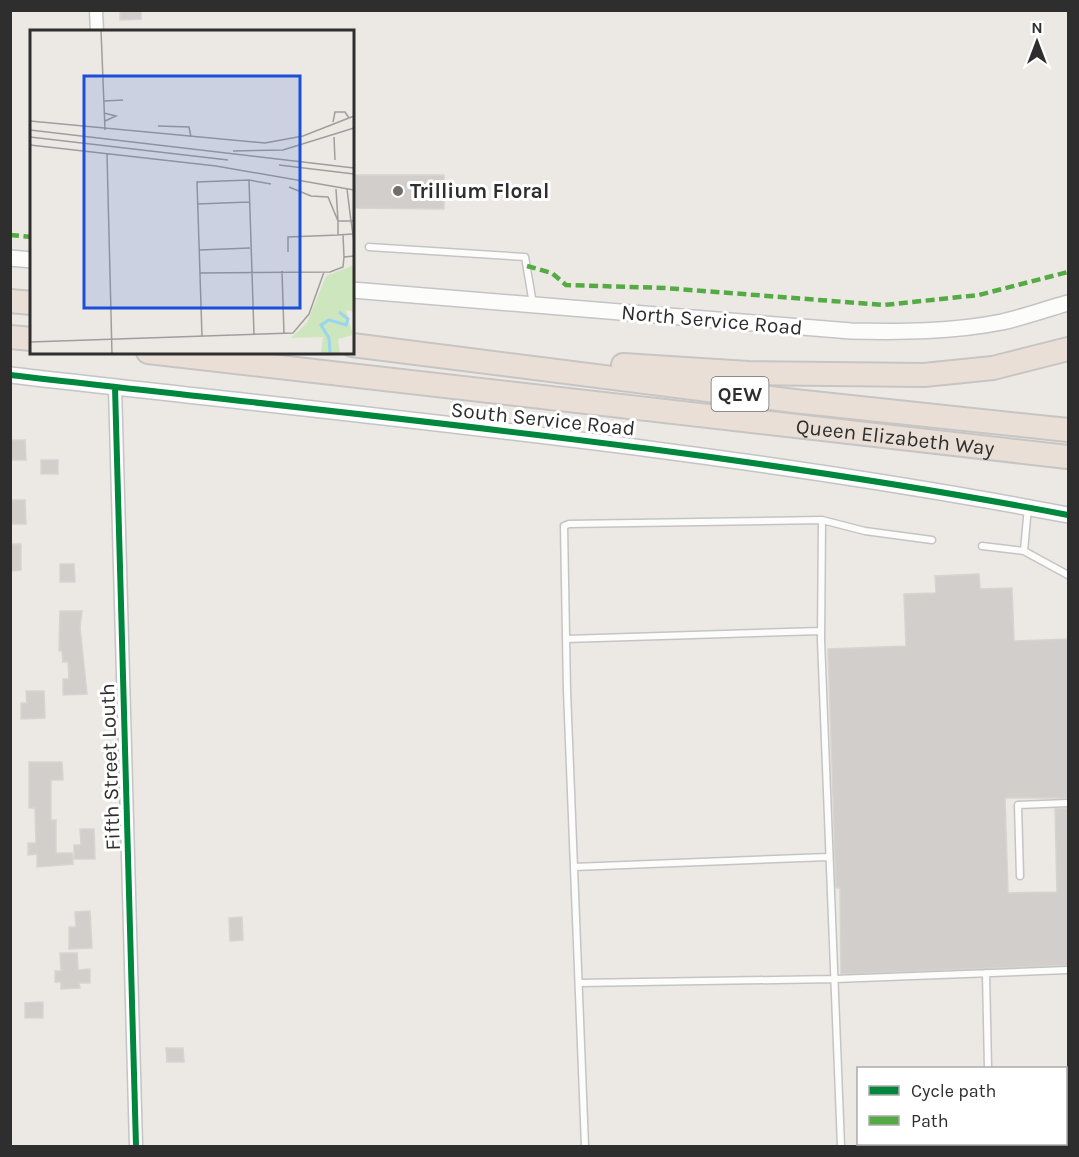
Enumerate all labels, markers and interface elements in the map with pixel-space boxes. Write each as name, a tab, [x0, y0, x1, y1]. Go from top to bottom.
north arrow	[1007, 12, 1067, 72]
text: N	[1031, 18, 1043, 37]
inset map	[30, 30, 354, 354]
place label: Trillium Floral	[410, 179, 549, 203]
marker: Trillium Floral	[391, 184, 405, 198]
street label: North Service Road	[620, 300, 804, 340]
road number: QEW	[712, 377, 768, 411]
street label: South Service Road	[450, 397, 636, 441]
street label: Queen Elizabeth Way	[795, 414, 996, 461]
street label: Fifth Street Louth	[95, 683, 125, 851]
legend	[857, 1067, 1067, 1145]
text: Cycle path	[911, 1080, 996, 1102]
text: Path	[911, 1110, 949, 1132]

